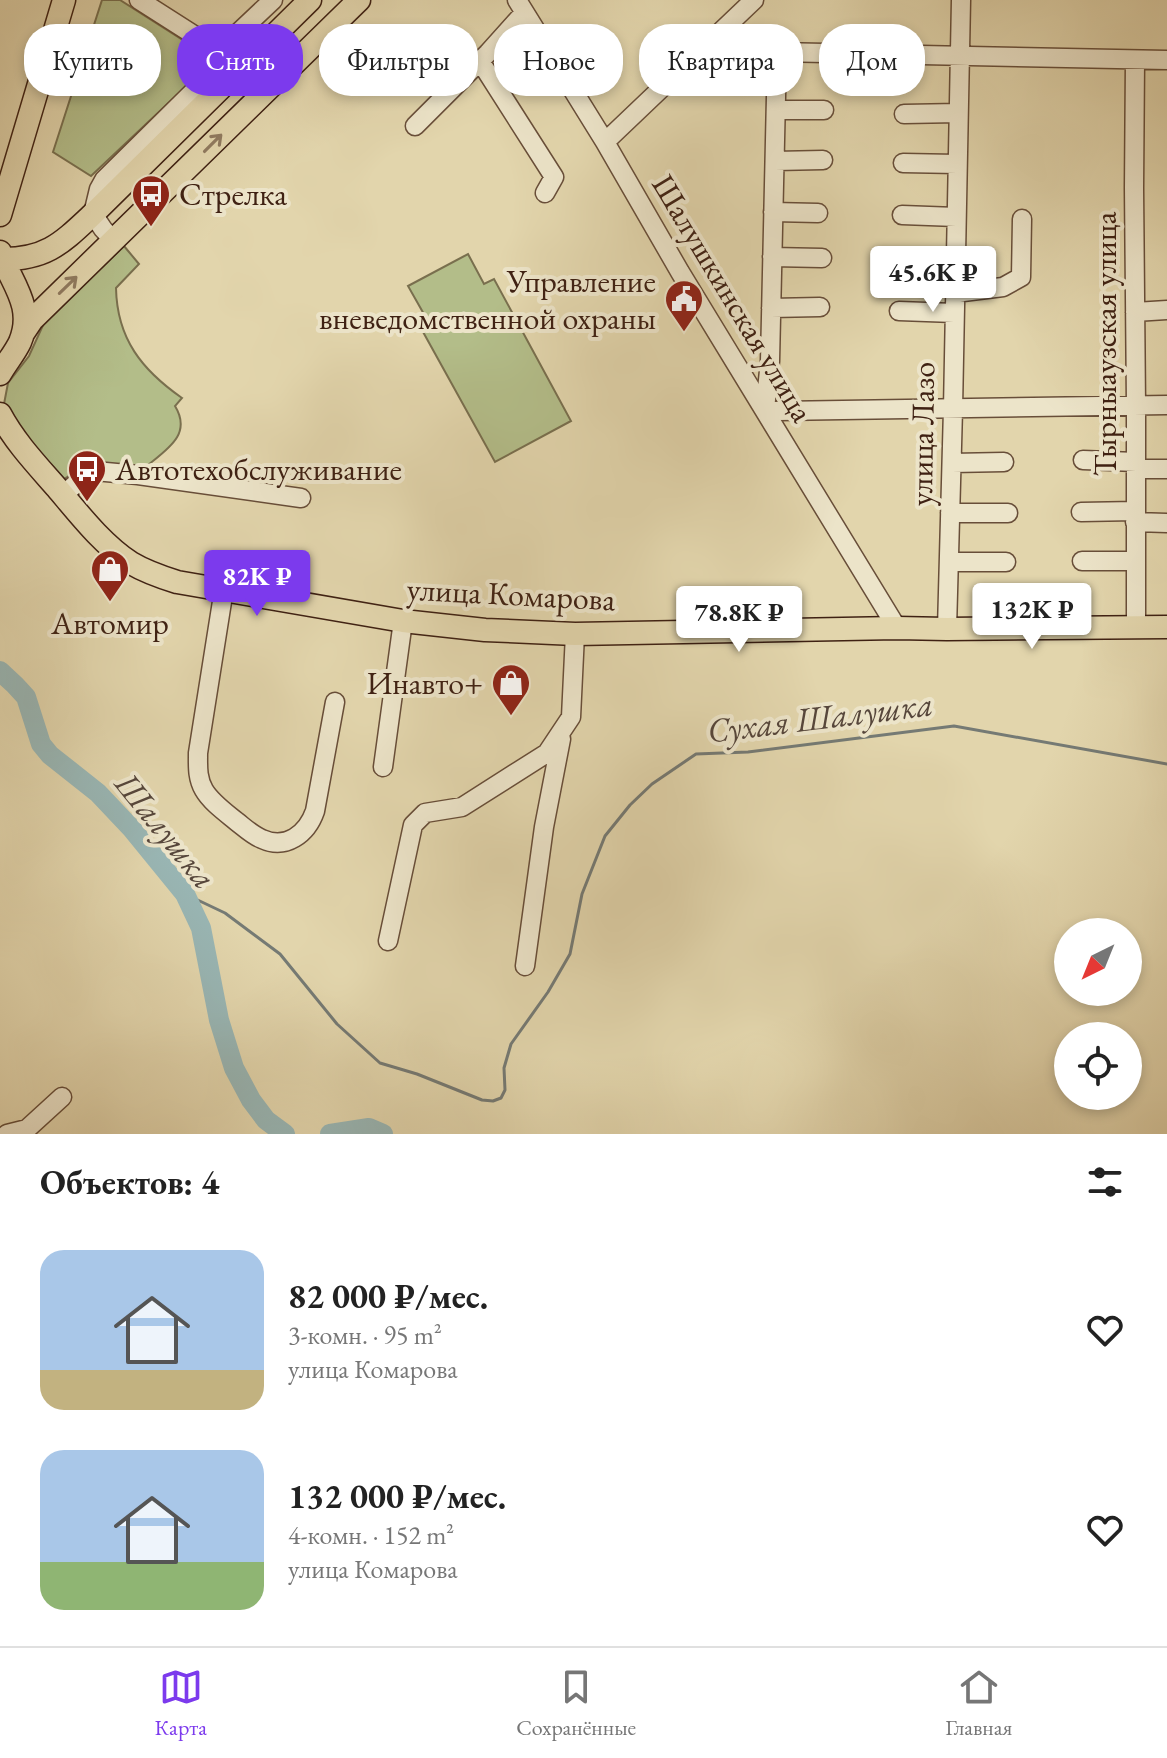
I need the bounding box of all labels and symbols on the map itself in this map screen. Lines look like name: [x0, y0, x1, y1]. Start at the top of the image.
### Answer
one-way arrow: [203, 134, 222, 153]
street label: Шалушкинская улица: [642, 166, 824, 430]
bus stop icon: Стрелка: [130, 173, 172, 228]
place label: Стрелка: [179, 173, 287, 215]
street label: Тырныаузская улица: [1084, 212, 1126, 476]
pin: 45.6K ₽: [859, 246, 1007, 314]
place label: Управление вневедомственной охраны: [319, 260, 656, 339]
one-way arrow: [58, 276, 78, 295]
public building icon: Управление вневедомственной охраны: [663, 278, 705, 333]
street label: улица Лазо: [900, 361, 944, 507]
bus stop icon: Автотехобслуживание: [66, 448, 108, 503]
place label: Автотехобслуживание: [114, 448, 402, 490]
shop icon: Автомир: [89, 548, 131, 603]
pin: 82K ₽: [201, 550, 313, 618]
street label: улица Комарова: [406, 568, 617, 620]
pin: 132K ₽: [967, 583, 1097, 651]
pin: 78.8K ₽: [665, 586, 813, 654]
place label: Автомир: [50, 602, 169, 644]
place label: Инавто+: [366, 662, 483, 704]
shop icon: Инавто+: [490, 662, 532, 717]
water label: Сухая Шалушка: [705, 681, 935, 753]
water label: Шалушка: [105, 762, 227, 897]
north arrow: [1054, 918, 1142, 1006]

